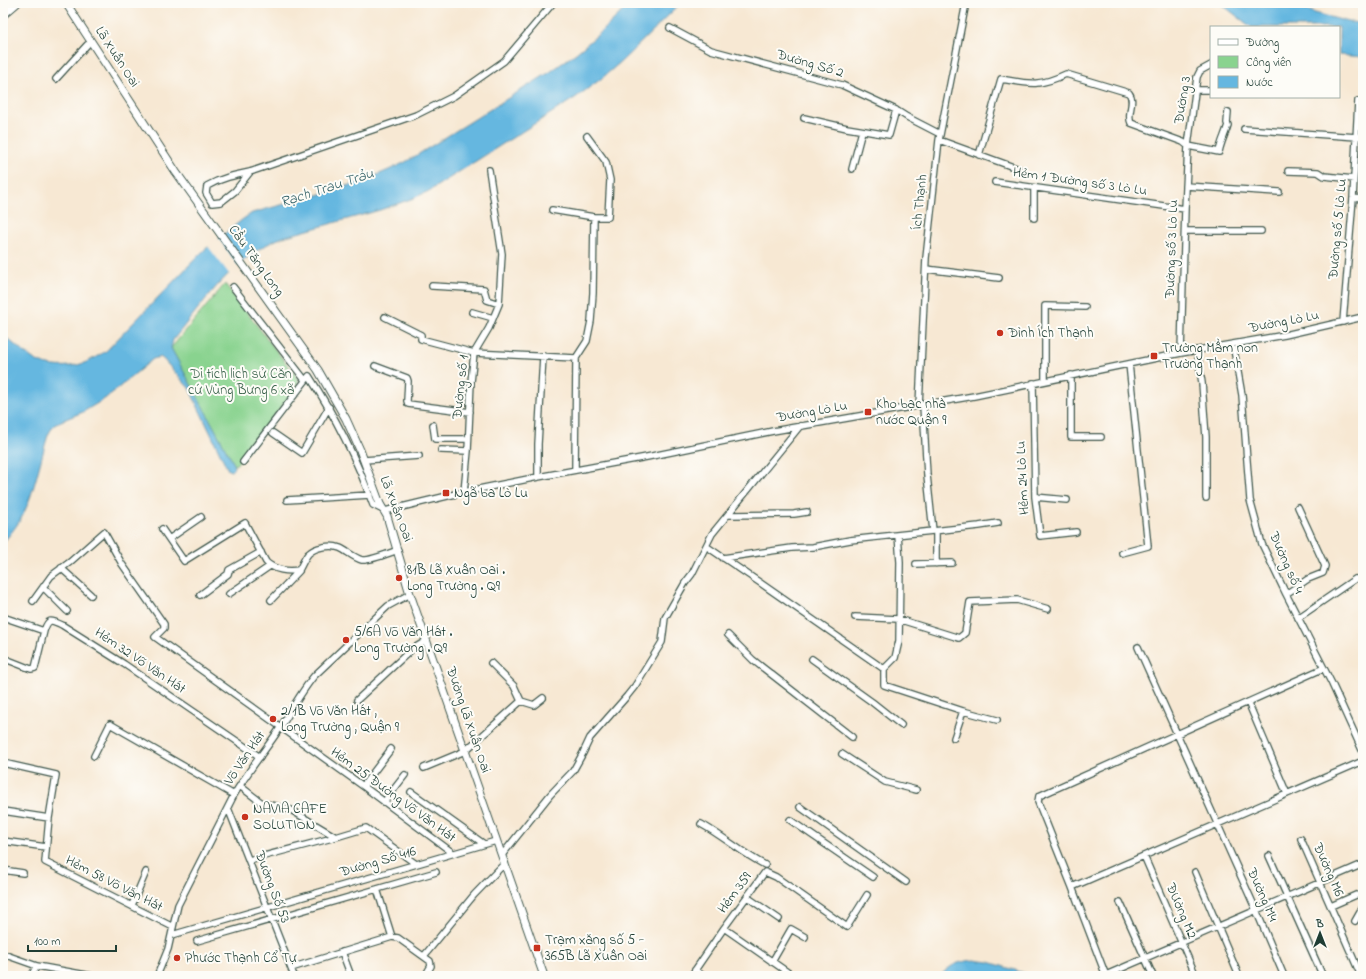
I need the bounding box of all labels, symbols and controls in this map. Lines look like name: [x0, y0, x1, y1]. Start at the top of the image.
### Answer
street label: Lã Xuân Oai: [89, 22, 145, 92]
legend: [1210, 26, 1340, 98]
text: Đường: [1245, 34, 1279, 53]
street label: Đường Số 2: [773, 44, 846, 85]
text: Công viên: [1246, 54, 1291, 73]
street label: Đường 3: [1169, 74, 1198, 126]
text: Nước: [1246, 74, 1273, 92]
water label: Rạch Trau Trảu: [278, 162, 377, 213]
street label: Hẻm 1 Đường số 3 Lò Lu: [1011, 162, 1148, 203]
street label: Ích Thạnh: [907, 173, 933, 232]
street label: Đường số 5 Lò Lu: [1323, 178, 1354, 281]
street label: Đường số 3 Lò Lu: [1160, 199, 1185, 300]
street label: Cầu Tăng Long: [222, 221, 289, 302]
street label: Đường Lò Lu: [1246, 305, 1321, 340]
place label: Đình Ích Thạnh: [1007, 323, 1093, 344]
marker: Đình Ích Thạnh: [995, 328, 1005, 338]
place label: Trường Mầm non Trường Thạnh: [1162, 338, 1258, 376]
marker: Trường Mầm non Trường Thạnh: [1149, 351, 1159, 361]
street label: Đường số 1: [447, 353, 476, 421]
park label: Di tích lịch sử Căn cứ Vùng Bưng 6 xã: [188, 364, 294, 402]
place label: Kho bạc nhà nước Quận 9: [876, 394, 947, 431]
street label: Đường Lò Lu: [774, 395, 849, 430]
marker: Kho bạc nhà nước Quận 9: [863, 407, 873, 417]
street label: Hẻm 24 Lò Lu: [1011, 440, 1035, 516]
street label: Lã Xuân Oai: [374, 473, 418, 545]
place label: Ngã ba Lò Lu: [454, 483, 528, 505]
marker: Ngã ba Lò Lu: [441, 488, 451, 498]
street label: Đường số 4: [1262, 528, 1309, 598]
place label: 81B Lã Xuân Oai . Long Trường . Q9: [407, 560, 505, 598]
marker: 81B Lã Xuân Oai . Long Trường . Q9: [394, 573, 404, 583]
place label: 5/6A Võ Văn Hát . Long Trường . Q9: [354, 622, 452, 660]
street label: Hẻm 32 Võ Văn Hát: [90, 623, 190, 700]
marker: 5/6A Võ Văn Hát . Long Trường . Q9: [341, 635, 351, 645]
street label: Đường Lã Xuân Oai: [439, 663, 496, 776]
place label: 2/1B Võ Văn Hát , Long Trường , Quận 9: [281, 701, 400, 739]
marker: 2/1B Võ Văn Hát , Long Trường , Quận 9: [268, 714, 278, 724]
street label: Võ Văn Hát: [219, 726, 271, 790]
street label: Hẻm 25 Đường Võ Văn Hát: [325, 742, 460, 849]
place label: NAVIA CAFE SOLUTION: [253, 799, 327, 836]
marker: NAVIA CAFE SOLUTION: [240, 812, 250, 822]
street label: Đường M6: [1306, 839, 1349, 901]
street label: Đường Số 416: [336, 841, 419, 884]
street label: Đường Số 53: [247, 847, 295, 927]
street label: Hẻm 58 Võ Văn Hát: [62, 850, 167, 918]
street label: Đường M4: [1240, 864, 1283, 926]
street label: Hẻm 359: [713, 867, 758, 918]
street label: ĐƯờng M2: [1159, 879, 1202, 942]
north arrow: [1300, 913, 1340, 953]
text: B: [1315, 916, 1324, 932]
scale bar: [28, 927, 116, 953]
place label: Trạm xăng số 5 - 365B Lã Xuân Oai: [545, 930, 647, 967]
text: 100 m: [34, 933, 61, 951]
marker: Trạm xăng số 5 - 365B Lã Xuân Oai: [532, 943, 542, 953]
place label: Phước Thạnh Cổ Tự: [185, 948, 297, 969]
marker: Phước Thạnh Cổ Tự: [172, 953, 182, 963]

